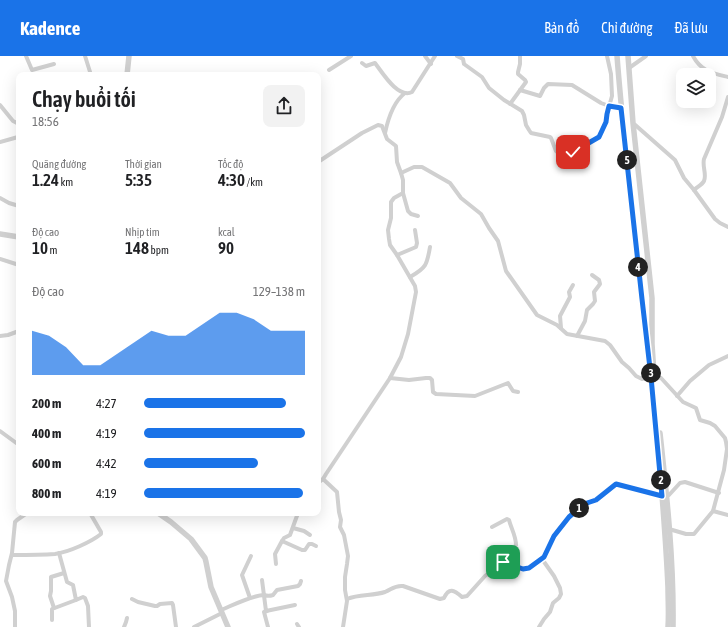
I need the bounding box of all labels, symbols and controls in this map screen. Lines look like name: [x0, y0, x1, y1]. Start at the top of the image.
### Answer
text: Kadence: [20, 17, 80, 39]
text: Bản đồ: [544, 20, 579, 36]
text: Chỉ đường: [601, 20, 652, 36]
text: Đã lưu: [674, 20, 708, 36]
map controls: [676, 68, 716, 108]
button: layers: [676, 68, 716, 108]
button: share: [263, 85, 305, 127]
text: Chạy buổi tối: [32, 86, 136, 112]
text: 18:56: [32, 114, 59, 129]
pin: [556, 135, 590, 169]
icon: check: [562, 141, 584, 163]
pin: 5: [617, 150, 637, 170]
text: 5: [624, 154, 630, 166]
text: Quãng đường: [32, 158, 86, 170]
text: Thời gian: [125, 158, 162, 170]
text: Tốc độ: [218, 158, 243, 170]
text: 1.24: [32, 170, 59, 190]
text: 5:35: [125, 170, 152, 190]
text: 4:30: [218, 170, 245, 190]
text: km: [59, 176, 73, 188]
text: /km: [245, 176, 263, 188]
text: Độ cao: [32, 226, 59, 238]
text: Nhịp tim: [125, 226, 160, 238]
text: kcal: [218, 226, 235, 238]
text: 10: [32, 238, 48, 258]
text: 148: [125, 238, 149, 258]
text: 90: [218, 238, 234, 258]
text: m: [48, 244, 57, 256]
text: bpm: [149, 244, 169, 256]
pin: 4: [628, 257, 648, 277]
text: 4: [635, 261, 641, 273]
text: Độ cao: [32, 284, 64, 299]
text: 129–138 m: [253, 284, 305, 299]
pin: 3: [641, 363, 661, 383]
text: 3: [648, 367, 654, 379]
text: 200 m: [32, 396, 61, 411]
text: 4:27: [96, 396, 117, 411]
text: 400 m: [32, 426, 61, 441]
text: 4:19: [96, 426, 117, 441]
text: 600 m: [32, 456, 61, 471]
text: 4:42: [96, 456, 117, 471]
pin: 2: [651, 470, 671, 490]
text: 2: [658, 474, 664, 486]
text: 800 m: [32, 486, 61, 501]
text: 4:19: [96, 486, 117, 501]
pin: 1: [569, 498, 589, 518]
text: 1: [576, 502, 582, 514]
pin: [486, 545, 520, 579]
icon: arrive: [492, 551, 514, 573]

